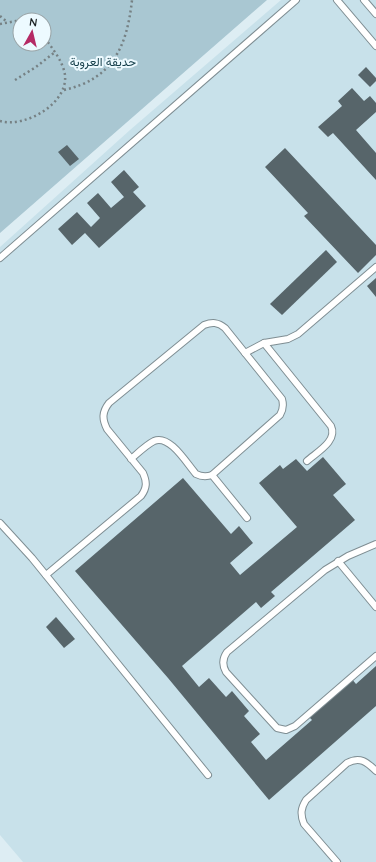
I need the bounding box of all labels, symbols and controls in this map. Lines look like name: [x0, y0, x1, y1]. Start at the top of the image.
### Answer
north arrow: [12, 12, 52, 52]
text: N: [28, 15, 38, 30]
park label: حديقة العروبة: [70, 54, 136, 70]

